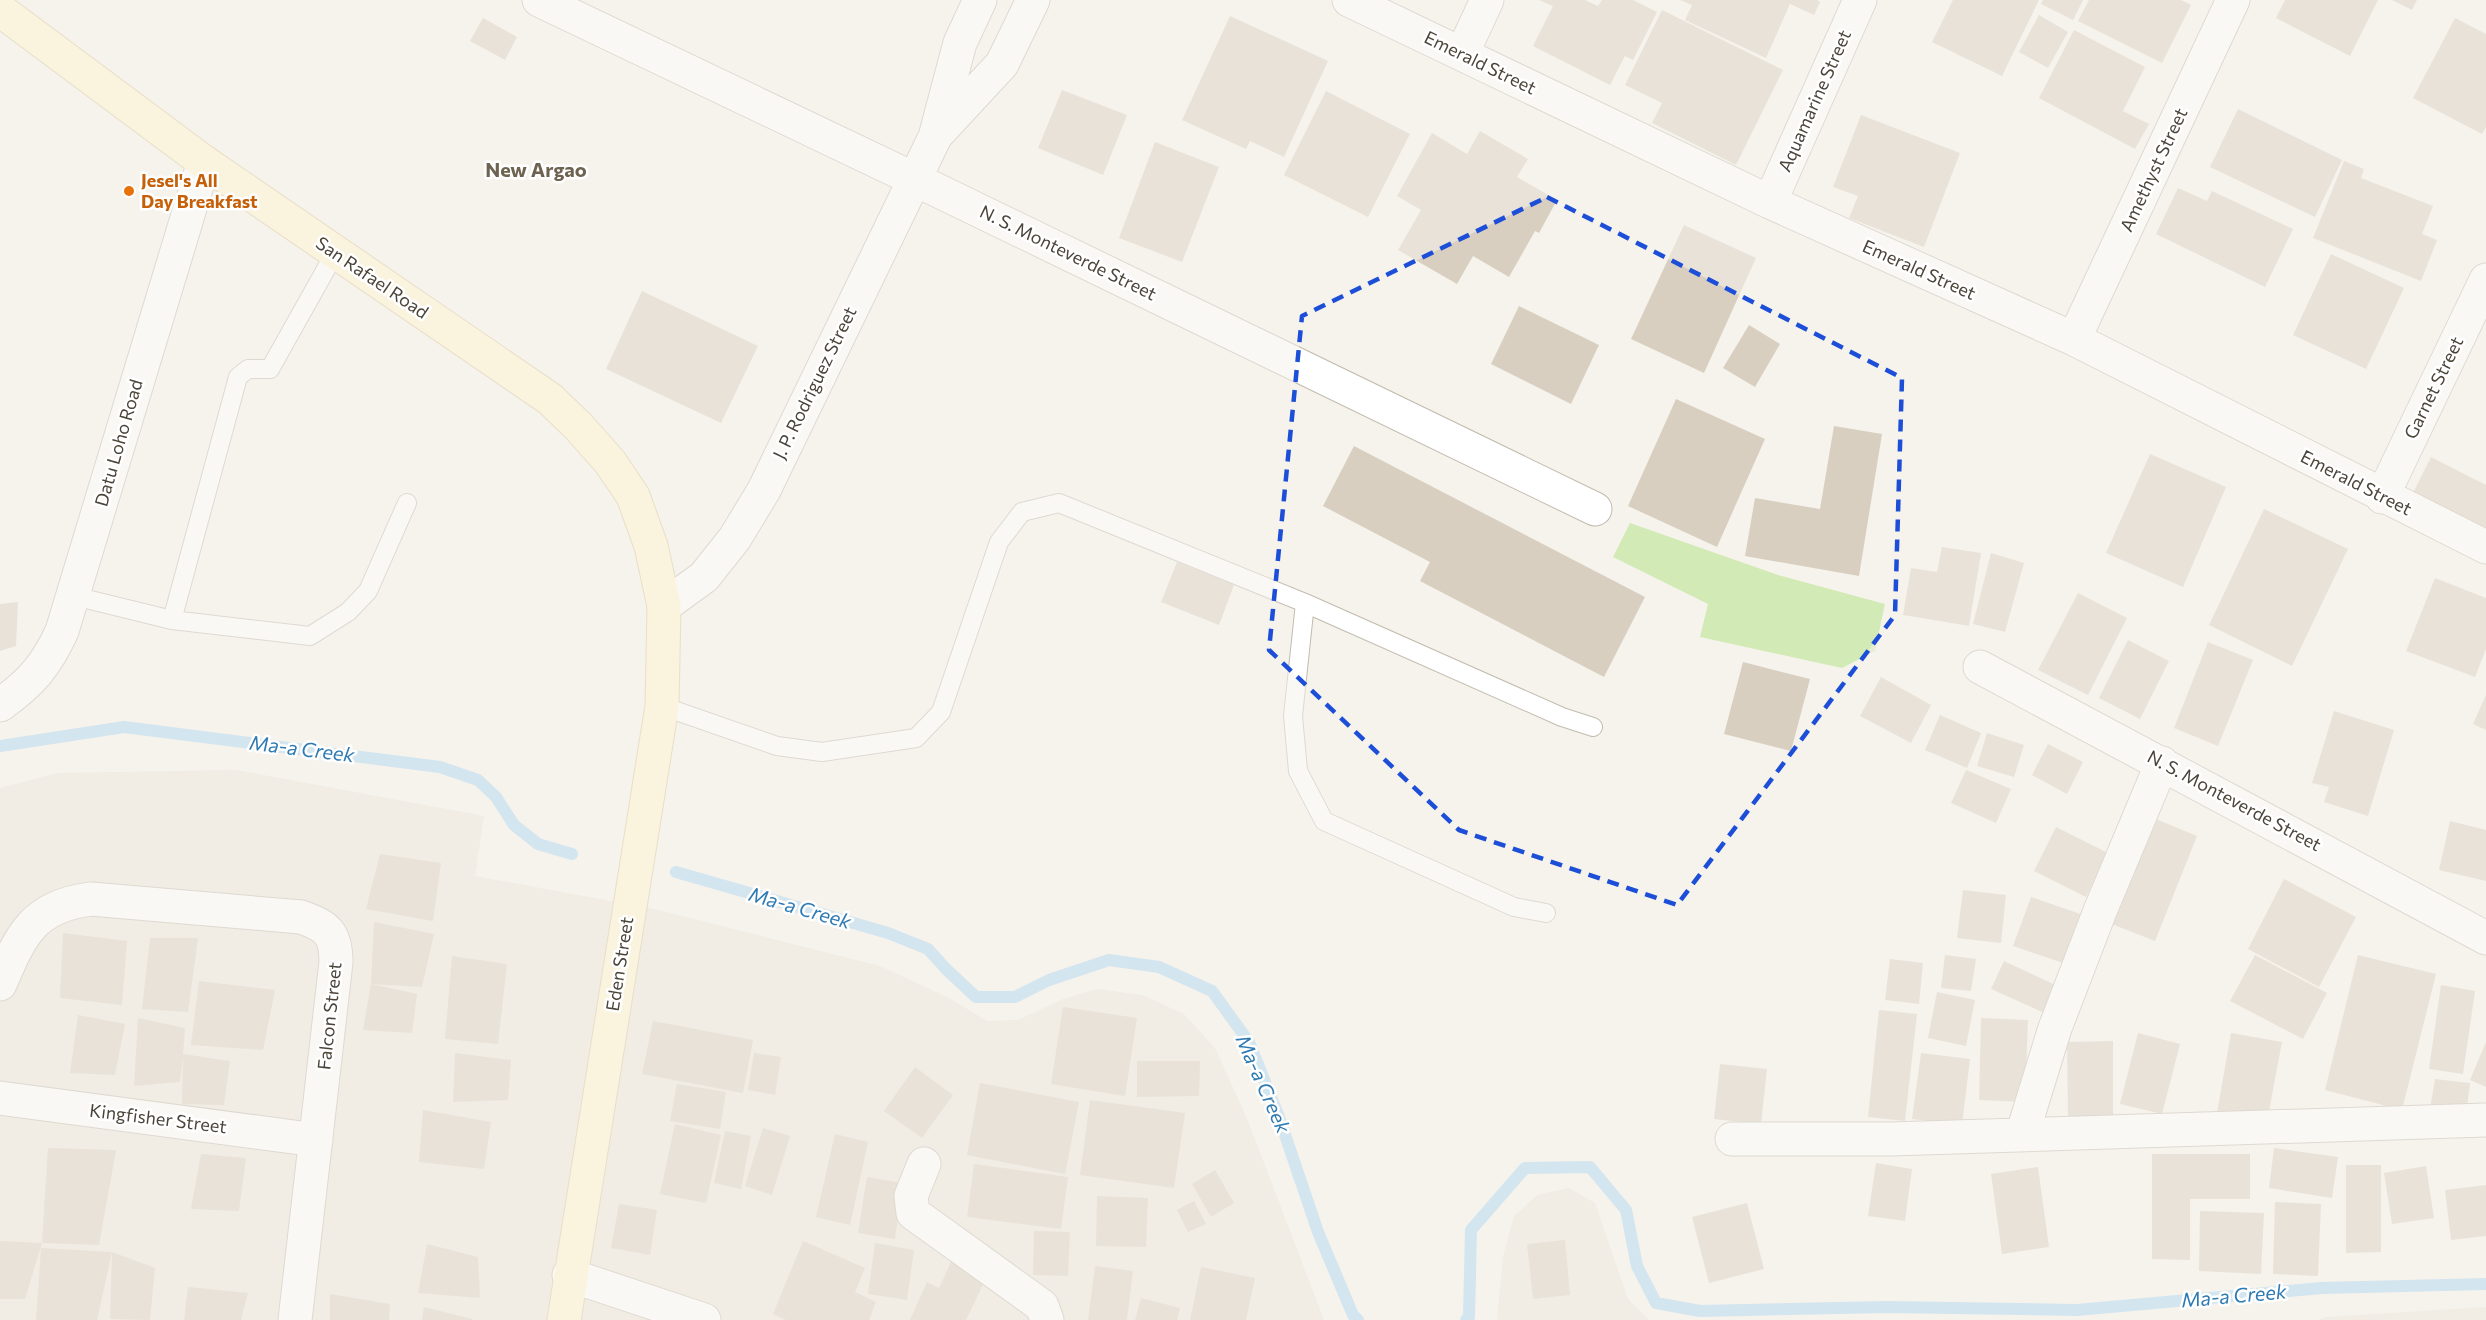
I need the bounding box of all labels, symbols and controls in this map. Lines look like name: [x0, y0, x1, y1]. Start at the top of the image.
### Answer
street label: Emerald Street: [1421, 26, 1540, 99]
street label: Aquamarine Street: [1773, 26, 1855, 175]
street label: Amethyst Street: [2115, 104, 2191, 235]
district label: New Argao: [485, 157, 587, 181]
place label: Jesel's All Day Breakfast: [141, 169, 258, 212]
marker: Jesel's All Day Breakfast: [122, 184, 136, 198]
street label: N. S. Monteverde Street: [977, 200, 1160, 304]
street label: San Rafael Road: [312, 231, 433, 323]
street label: Emerald Street: [1859, 234, 1979, 304]
street label: J. P. Rodriguez Street: [768, 303, 861, 462]
street label: Garnet Street: [2399, 333, 2467, 442]
street label: Datu Loho Road: [89, 377, 147, 509]
street label: Emerald Street: [2297, 445, 2416, 520]
water label: Ma-a Creek: [248, 730, 357, 766]
street label: N. S. Monteverde Street: [2144, 745, 2325, 855]
water label: Ma-a Creek: [746, 881, 855, 933]
street label: Eden Street: [601, 915, 637, 1013]
street label: Falcon Street: [312, 961, 346, 1071]
water label: Ma-a Creek: [1232, 1031, 1297, 1138]
street label: Kingfisher Street: [88, 1099, 228, 1137]
water label: Ma-a Creek: [2180, 1278, 2289, 1312]

